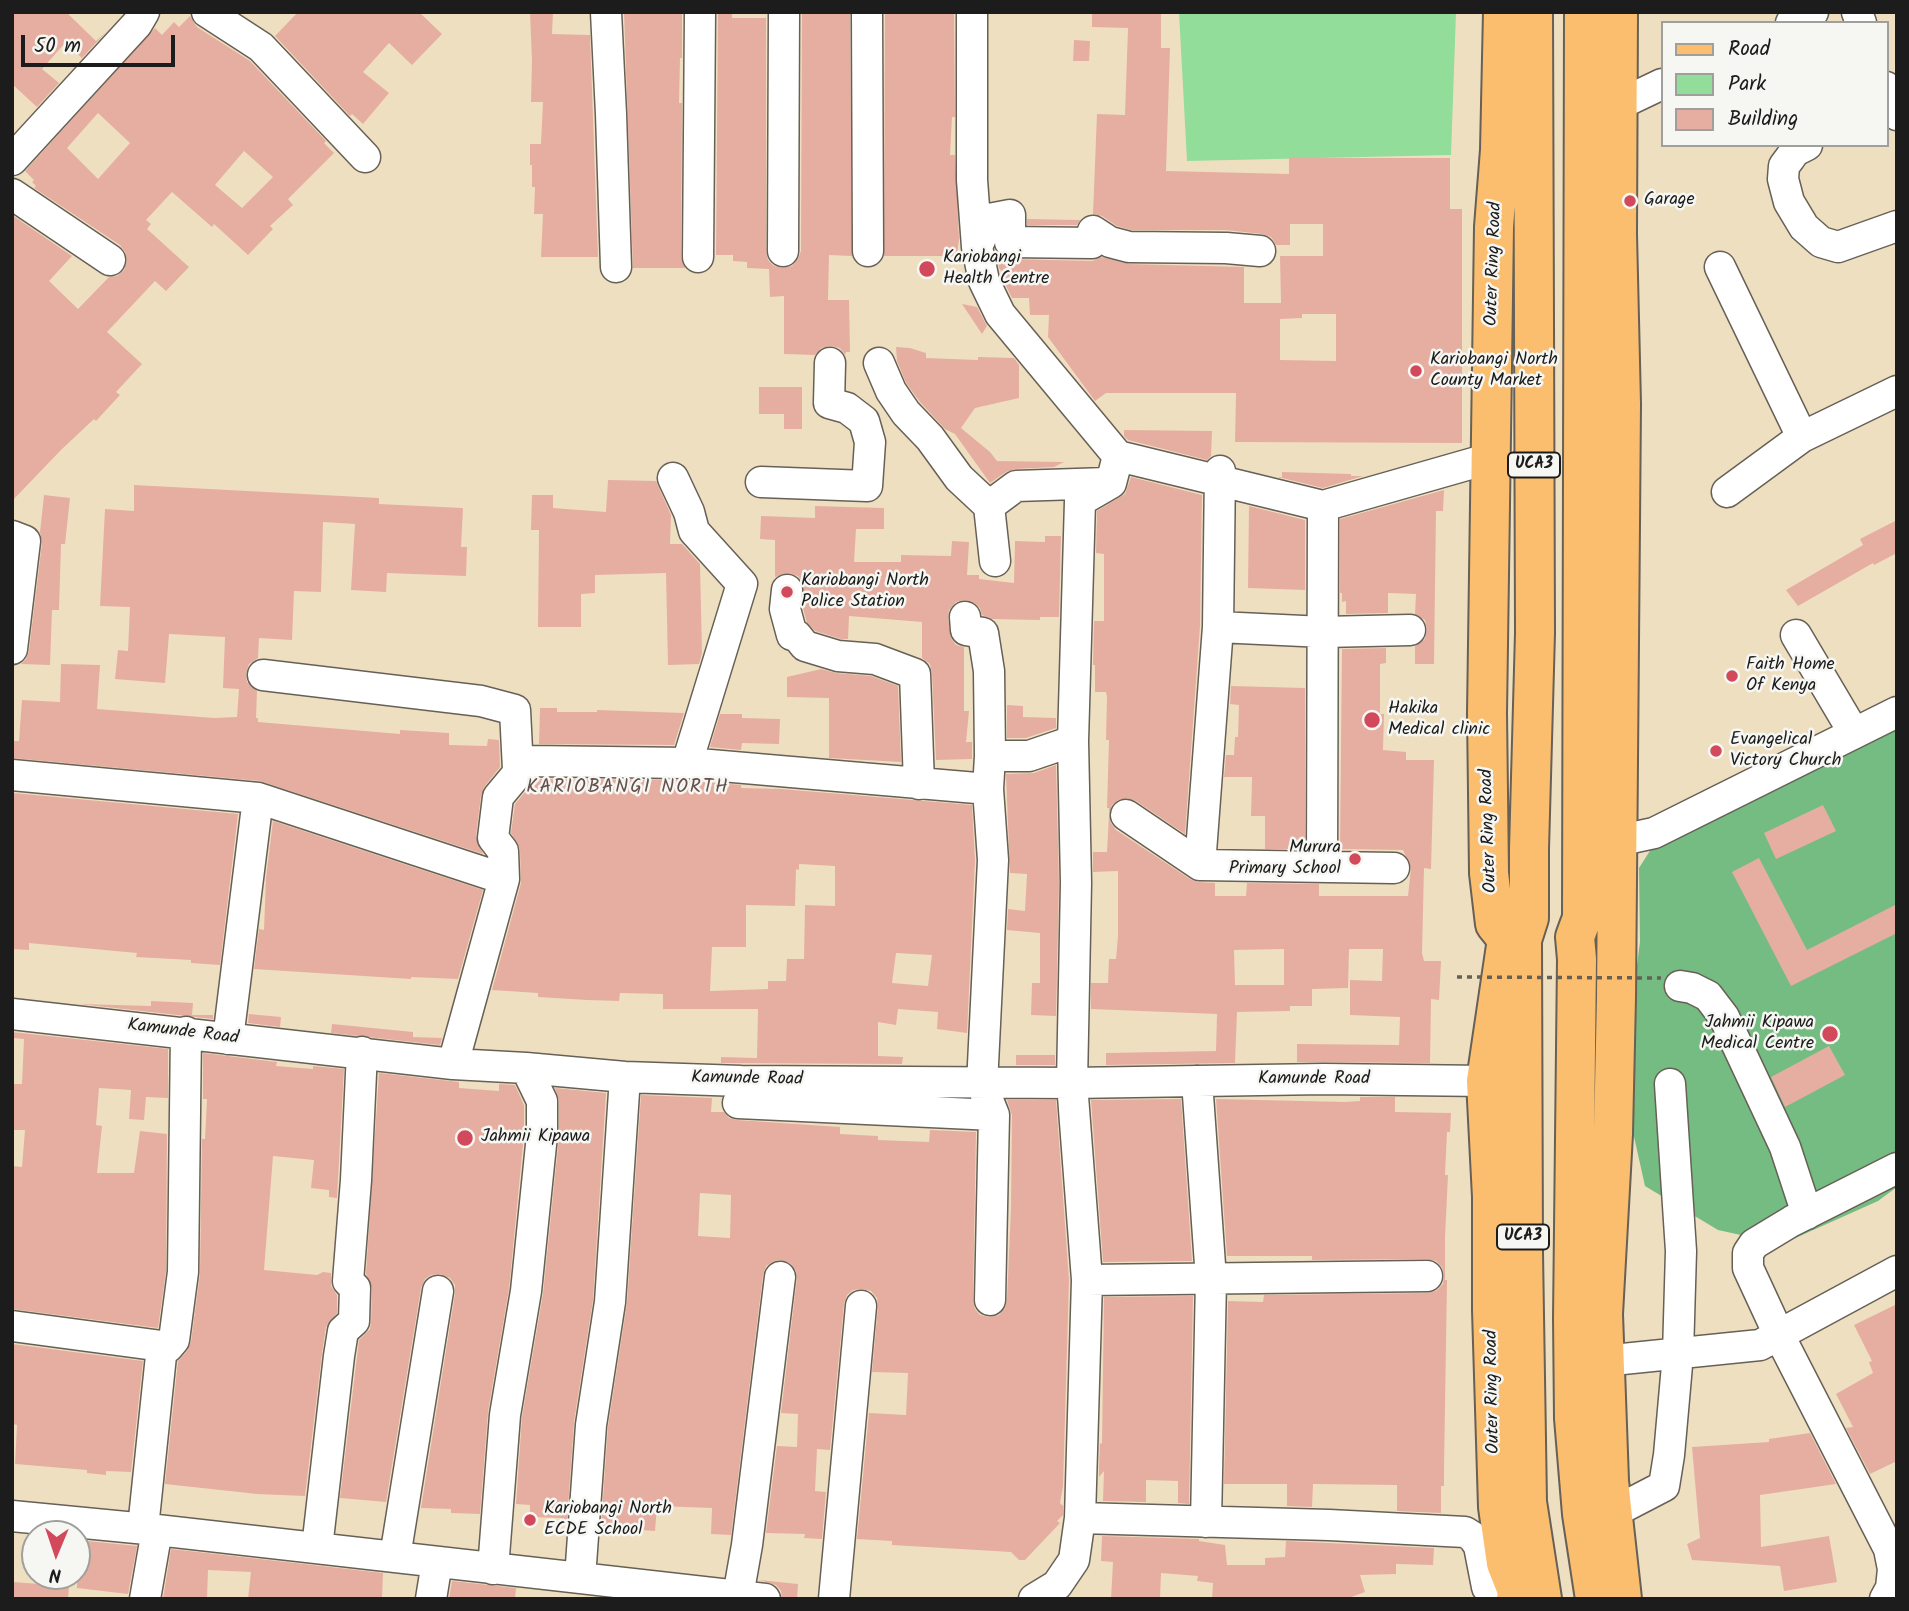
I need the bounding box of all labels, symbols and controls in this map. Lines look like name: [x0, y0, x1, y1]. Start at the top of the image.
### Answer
scale bar: [24, 21, 178, 65]
legend: [1660, 21, 1888, 147]
text: 50 m: [34, 30, 81, 63]
text: Road: [1728, 33, 1770, 66]
text: Park: [1728, 68, 1766, 101]
text: Building: [1728, 103, 1798, 136]
place label: Garage: [1644, 190, 1694, 212]
marker: Garage: [1622, 193, 1638, 209]
street label: Outer Ring Road: [1482, 202, 1508, 326]
place label: Kariobangi Health Centre: [943, 248, 1049, 290]
marker: Kariobangi Health Centre: [917, 259, 937, 279]
place label: Kariobangi North County Market: [1430, 350, 1558, 392]
marker: Kariobangi North County Market: [1408, 363, 1424, 379]
road number: UCA3: [1508, 452, 1560, 478]
place label: Kariobangi North Police Station: [801, 571, 929, 614]
marker: Kariobangi North Police Station: [779, 584, 795, 600]
place label: Faith Home Of Kenya: [1746, 655, 1835, 698]
marker: Faith Home Of Kenya: [1724, 668, 1740, 684]
place label: Hakika Medical clinic: [1388, 699, 1490, 742]
marker: Hakika Medical clinic: [1362, 710, 1382, 730]
place label: Evangelical Victory Church: [1730, 730, 1841, 772]
marker: Evangelical Victory Church: [1708, 743, 1724, 759]
street label: Outer Ring Road: [1477, 769, 1503, 893]
district label: KARIOBANGI NORTH: [528, 778, 728, 800]
place label: Murura Primary School: [1229, 838, 1341, 880]
marker: Murura Primary School: [1347, 851, 1363, 867]
place label: Jahmii Kipawa Medical Centre: [1701, 1013, 1814, 1056]
street label: Kamunde Road: [126, 1015, 240, 1051]
marker: Jahmii Kipawa Medical Centre: [1820, 1024, 1840, 1044]
street label: Kamunde Road: [691, 1068, 803, 1092]
street label: Kamunde Road: [1258, 1069, 1370, 1091]
place label: Jahmii Kipawa: [481, 1127, 590, 1149]
marker: Jahmii Kipawa: [455, 1128, 475, 1148]
road number: UCA3: [1497, 1224, 1549, 1250]
street label: Outer Ring Road: [1482, 1330, 1506, 1454]
place label: Kariobangi North ECDE School: [544, 1499, 672, 1542]
marker: Kariobangi North ECDE School: [522, 1512, 538, 1528]
north arrow: [21, 1520, 91, 1590]
text: N: [49, 1559, 62, 1589]

